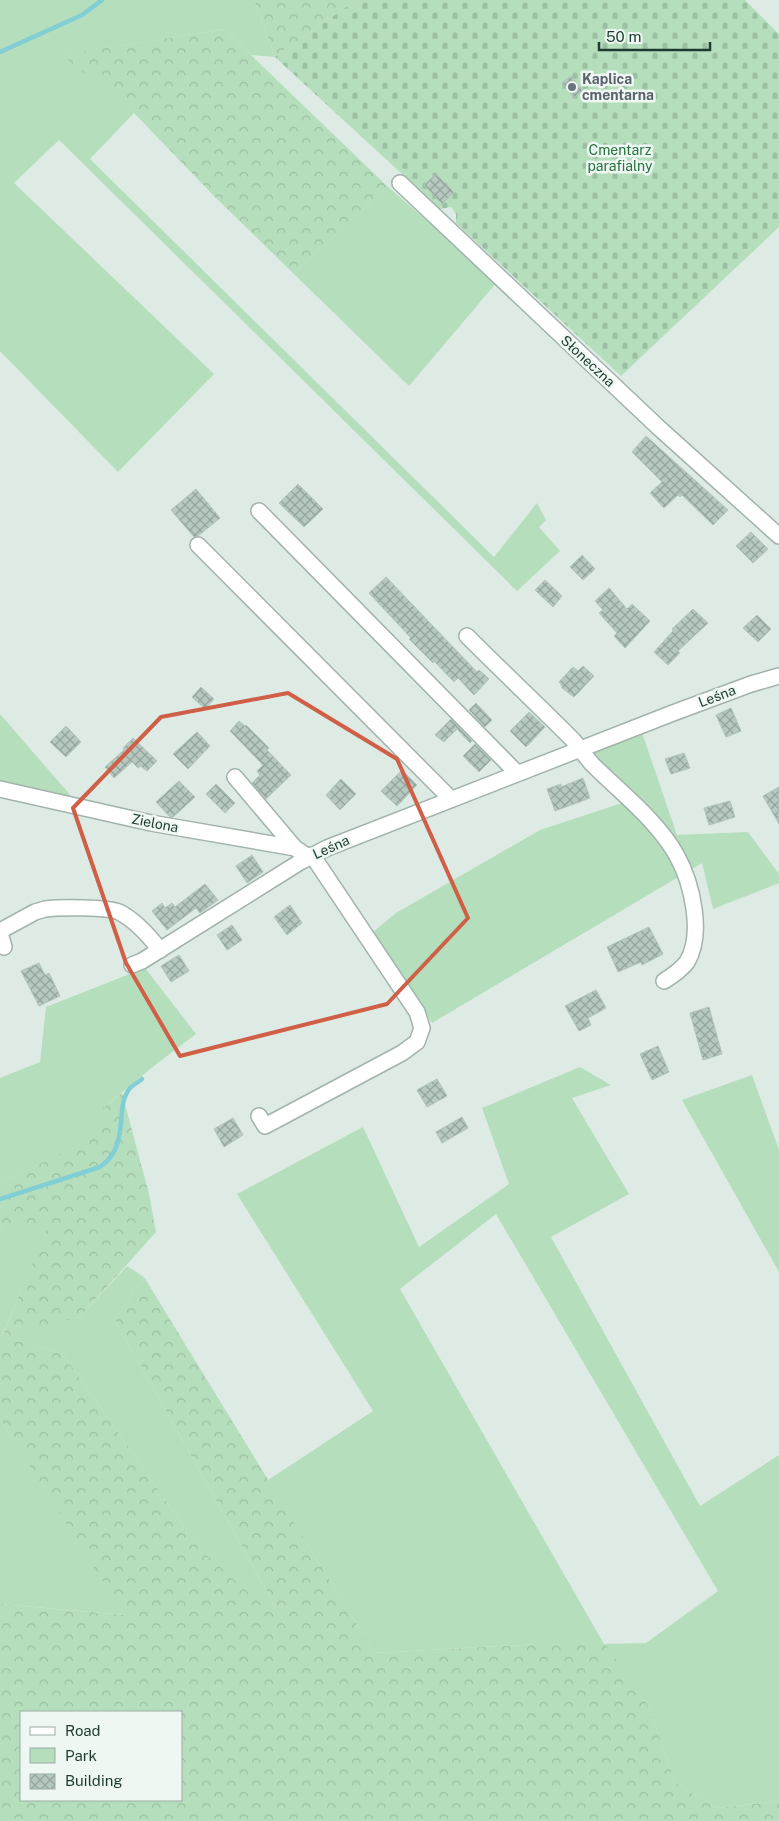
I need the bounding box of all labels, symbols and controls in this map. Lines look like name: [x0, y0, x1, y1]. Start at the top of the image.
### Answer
scale bar: [599, 20, 710, 52]
text: 50 m: [606, 28, 641, 45]
place label: Kaplica cmentarna: [582, 71, 654, 103]
marker: Kaplica cmentarna: [566, 81, 578, 93]
park label: Cmentarz parafialny: [588, 142, 653, 174]
street label: Słoneczna: [558, 332, 618, 390]
street label: Leśna: [696, 682, 738, 710]
street label: Zielona: [130, 811, 180, 835]
street label: Leśna: [310, 832, 352, 862]
legend: [20, 1711, 182, 1801]
text: Road: [65, 1722, 101, 1739]
text: Park: [65, 1747, 97, 1764]
text: Building: [65, 1772, 123, 1789]

